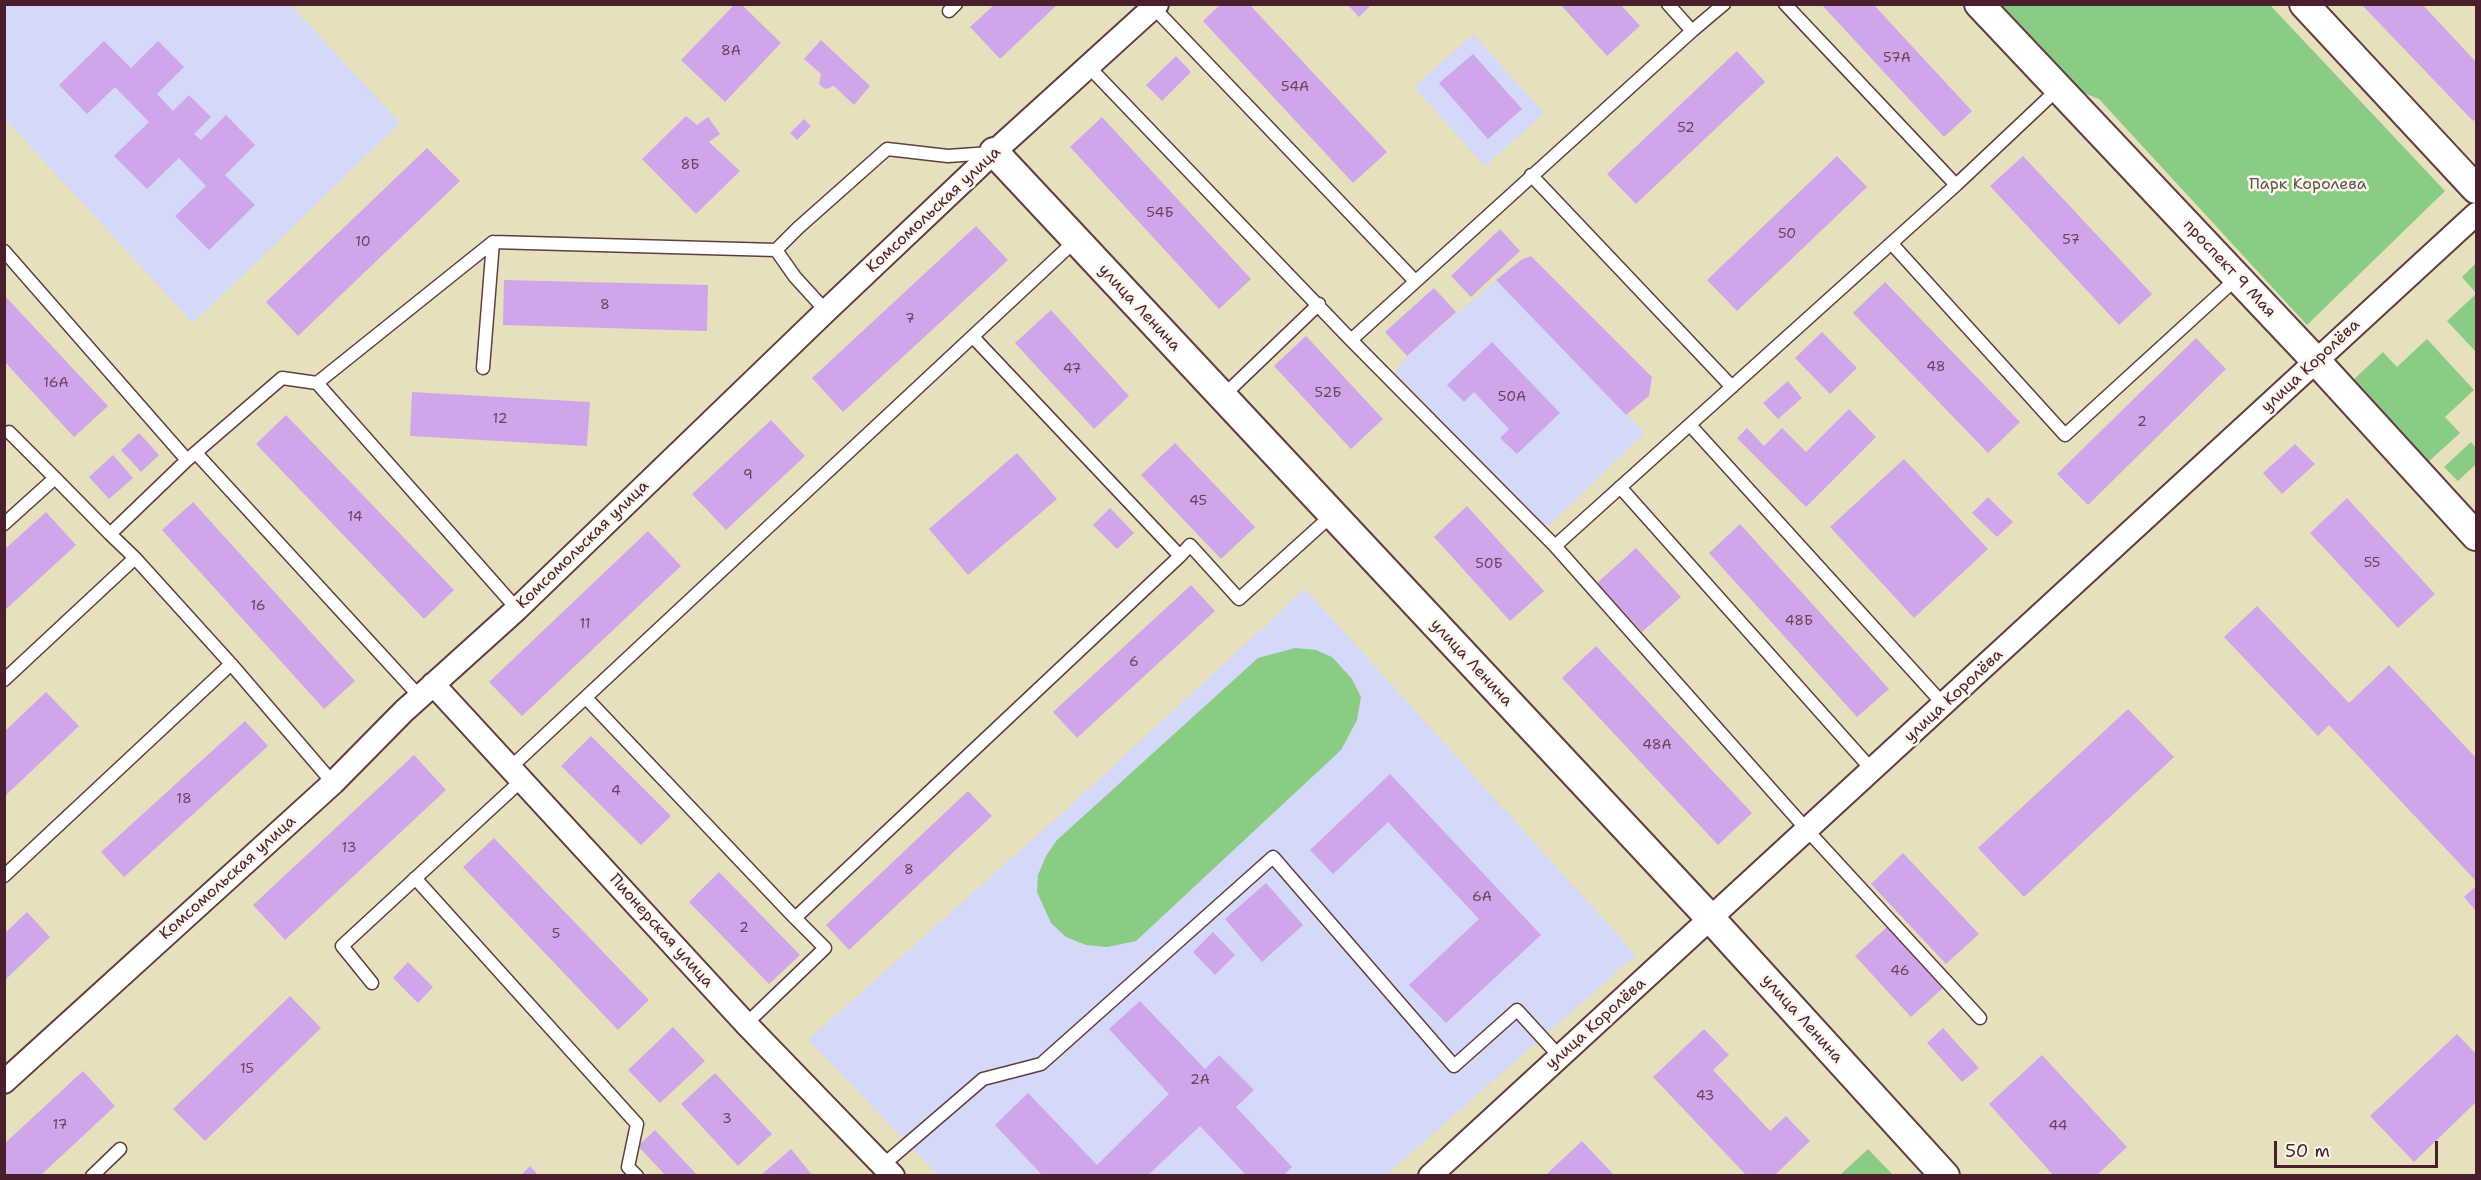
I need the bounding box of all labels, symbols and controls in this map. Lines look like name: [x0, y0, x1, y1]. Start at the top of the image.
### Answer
house number: 8А: [721, 43, 741, 59]
house number: 57А: [1883, 50, 1911, 66]
house number: 54А: [1281, 79, 1309, 95]
house number: 52: [1677, 120, 1695, 136]
street label: Комсомольская улица: [863, 143, 1005, 277]
house number: 8Б: [680, 157, 700, 173]
park label: Парк Королева: [2249, 175, 2367, 195]
house number: 54Б: [1146, 205, 1174, 221]
street label: проспект 9 Мая: [2179, 216, 2279, 322]
house number: 50: [1778, 226, 1796, 242]
house number: 57: [2062, 232, 2080, 248]
house number: 10: [355, 234, 371, 250]
street label: улица Ленина: [1094, 260, 1184, 356]
house number: 8: [600, 297, 610, 313]
house number: 7: [905, 311, 915, 327]
street label: улица Королёва: [2258, 315, 2364, 417]
house number: 48: [1926, 359, 1946, 375]
house number: 47: [1063, 361, 1081, 377]
house number: 16А: [43, 375, 69, 391]
house number: 52Б: [1315, 385, 1341, 401]
house number: 50А: [1498, 389, 1526, 405]
house number: 12: [493, 411, 507, 427]
house number: 2: [2137, 414, 2147, 430]
house number: 9: [743, 467, 753, 483]
street label: Комсомольская улица: [513, 477, 653, 613]
house number: 45: [1189, 493, 1207, 509]
house number: 14: [347, 509, 363, 525]
house number: 55: [2364, 555, 2380, 571]
house number: 50Б: [1475, 556, 1503, 572]
house number: 16: [250, 598, 266, 614]
house number: 48Б: [1785, 613, 1813, 629]
street label: улица Ленина: [1426, 615, 1516, 711]
house number: 11: [579, 616, 591, 632]
street label: улица Королёва: [1901, 645, 2007, 747]
house number: 6: [1129, 654, 1139, 670]
house number: 48А: [1642, 737, 1672, 753]
house number: 4: [611, 783, 621, 799]
house number: 18: [176, 791, 192, 807]
street label: Комсомольская улица: [156, 812, 300, 944]
house number: 13: [342, 840, 356, 856]
house number: 8: [904, 862, 914, 878]
street label: Пионерская улица: [605, 870, 717, 992]
house number: 6А: [1472, 889, 1492, 905]
house number: 2: [739, 920, 749, 936]
house number: 5: [552, 926, 560, 942]
house number: 46: [1890, 963, 1910, 979]
street label: улица Ленина: [1757, 971, 1847, 1067]
street label: улица Королёва: [1542, 974, 1650, 1074]
house number: 15: [240, 1061, 254, 1077]
house number: 2А: [1190, 1072, 1210, 1088]
house number: 43: [1696, 1088, 1714, 1104]
house number: 3: [722, 1111, 732, 1127]
house number: 17: [53, 1117, 67, 1133]
house number: 44: [2048, 1118, 2068, 1134]
scale bar: [2277, 1129, 2440, 1167]
text: 50 m: [2285, 1139, 2330, 1163]

